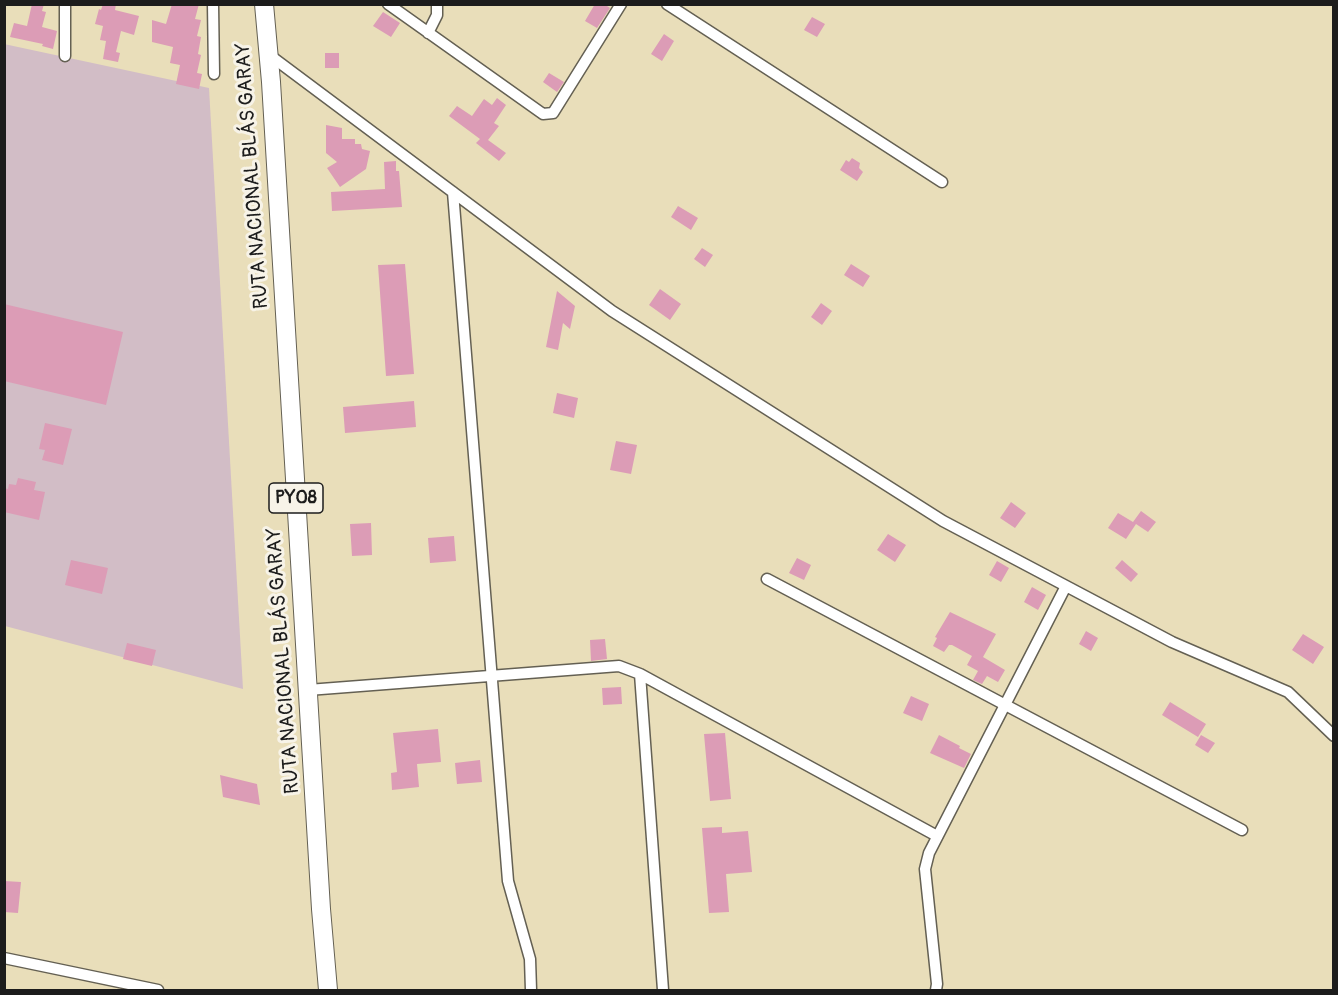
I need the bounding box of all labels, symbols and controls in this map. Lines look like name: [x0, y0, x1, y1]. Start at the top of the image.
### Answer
street label: RUTA NACIONAL BLÁS GARAY: [232, 42, 274, 310]
road number: PY08: [269, 483, 323, 513]
street label: RUTA NACIONAL BLÁS GARAY: [263, 527, 305, 795]

